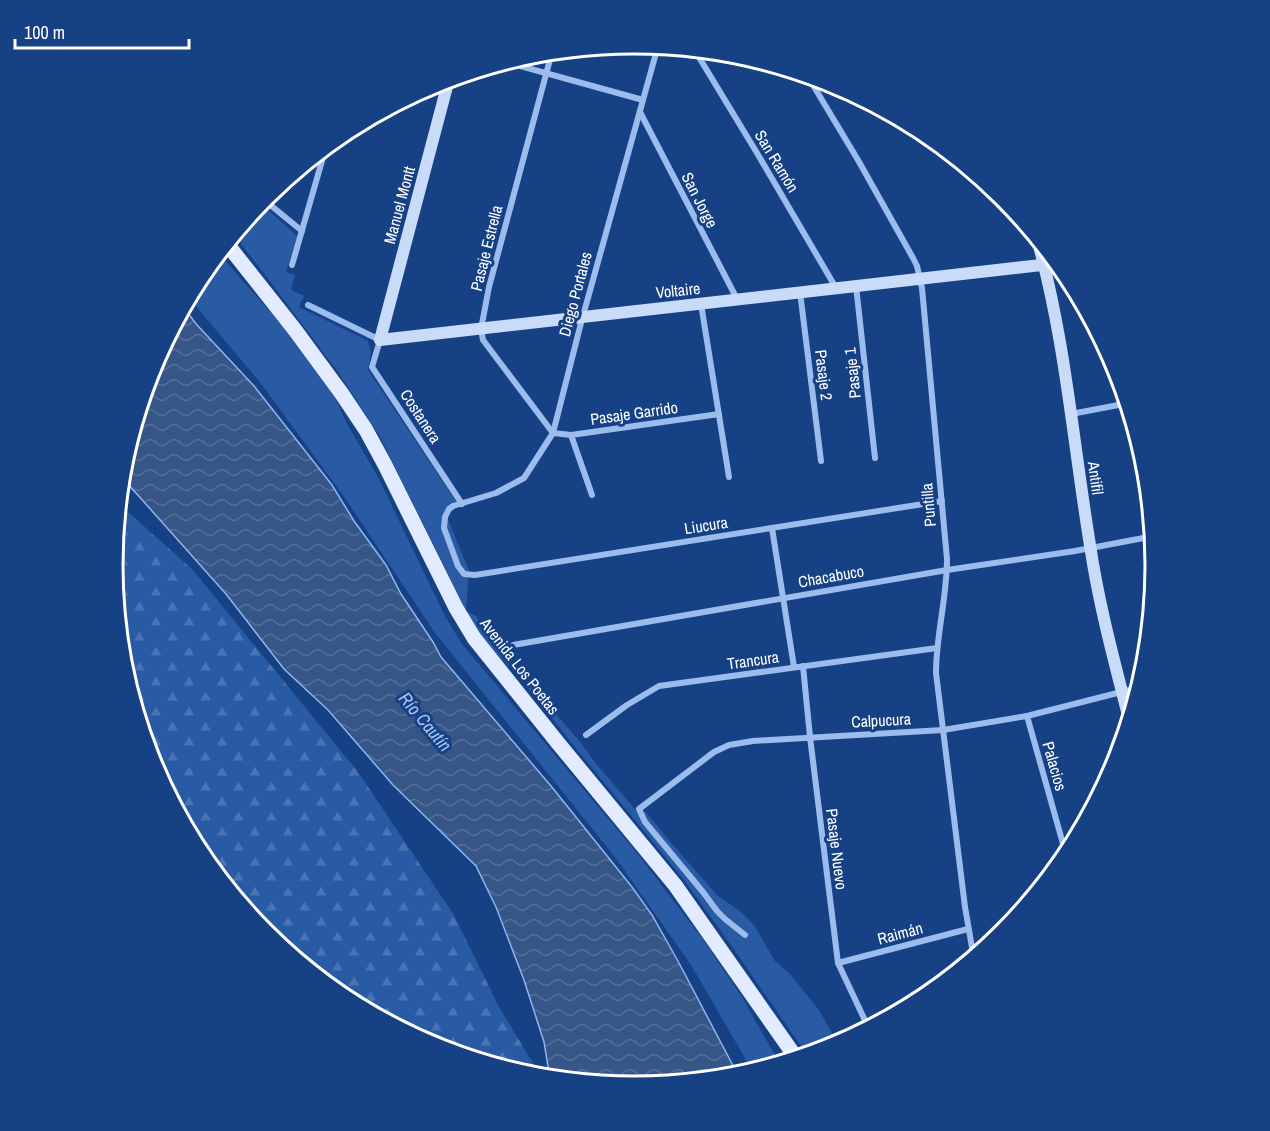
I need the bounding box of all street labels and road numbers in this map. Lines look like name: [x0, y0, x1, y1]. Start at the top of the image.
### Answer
street label: San Ramón: [750, 126, 804, 196]
street label: Manuel Montt: [378, 163, 420, 246]
street label: San Jorge: [677, 168, 723, 232]
street label: Pasaje Estrella: [465, 202, 507, 293]
street label: Diego Portales: [553, 249, 597, 339]
street label: Voltaire: [655, 277, 701, 303]
street label: Pasaje 1: [838, 346, 866, 400]
street label: Pasaje 2: [810, 348, 838, 402]
street label: Costanera: [395, 385, 447, 448]
street label: Pasaje Garrido: [589, 396, 679, 430]
street label: Antifil: [1083, 459, 1109, 496]
street label: Puntilla: [915, 482, 941, 528]
street label: Liucura: [683, 511, 730, 539]
street label: Chacabuco: [796, 559, 866, 593]
street label: Avenida Los Poetas: [475, 612, 565, 719]
street label: Trancura: [726, 645, 781, 675]
street label: Calpucura: [851, 707, 912, 733]
street label: Palacios: [1037, 739, 1073, 793]
street label: Pasaje Nuevo: [821, 807, 853, 891]
street label: Raimán: [875, 916, 925, 950]

